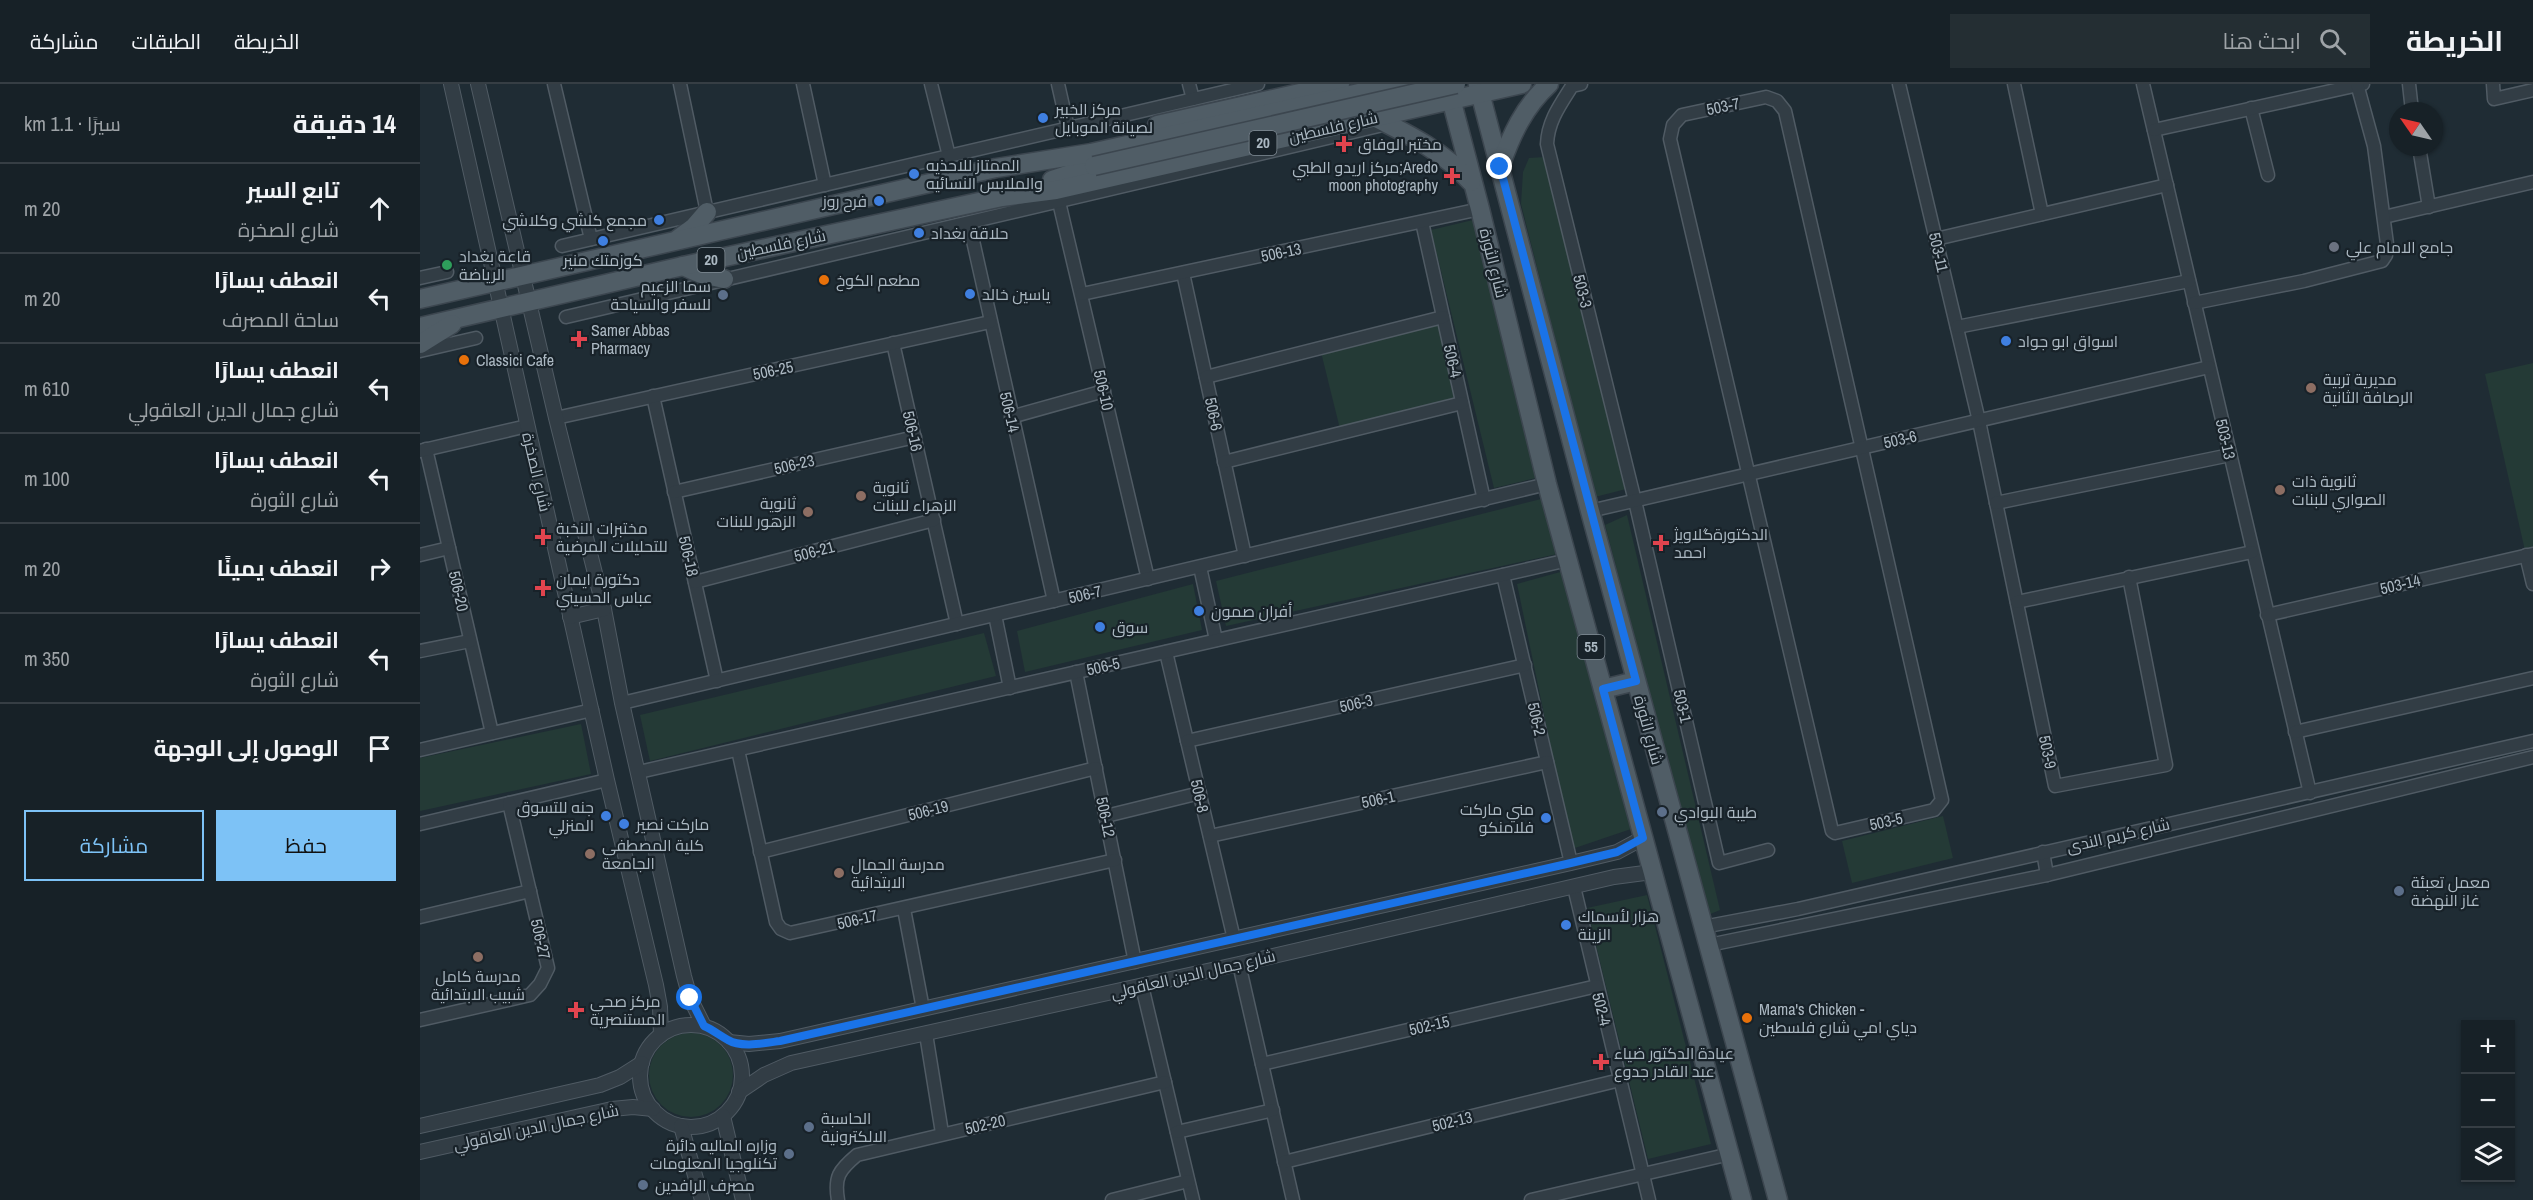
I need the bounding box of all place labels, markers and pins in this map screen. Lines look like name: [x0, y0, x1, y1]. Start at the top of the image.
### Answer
place label: مركز الخبير لصيانة الموبايل: [1054, 98, 1153, 138]
marker: مركز الخبير لصيانة الموبايل: [1036, 111, 1050, 125]
place label: مختبر الوفاق: [1358, 133, 1442, 155]
marker: مختبر الوفاق: [1335, 135, 1353, 153]
place label: الممتاز للاحذيه والملابس النسائيه: [926, 154, 1043, 194]
place label: مركز اريدو الطبي;Aredo moon photography: [1292, 156, 1438, 196]
marker: الممتاز للاحذيه والملابس النسائيه: [907, 167, 921, 181]
marker: مركز اريدو الطبي;Aredo moon photography: [1443, 167, 1461, 185]
place label: فرح روز: [821, 190, 867, 213]
marker: فرح روز: [872, 194, 886, 208]
place label: مجمع كلشي وكلاشي: [502, 209, 647, 233]
marker: مجمع كلشي وكلاشي: [652, 213, 666, 227]
place label: حلاقة بغداد: [931, 222, 1008, 244]
marker: حلاقة بغداد: [912, 226, 926, 240]
marker: كوزمتك منير: [596, 234, 610, 248]
place label: جامع الامام علي: [2346, 236, 2453, 261]
marker: جامع الامام علي: [2327, 240, 2341, 254]
place label: قاعة بغداد الرياضة: [459, 245, 531, 285]
place label: كوزمتك منير: [562, 249, 643, 271]
marker: قاعة بغداد الرياضة: [440, 258, 454, 272]
place label: مطعم الكوخ: [836, 269, 920, 292]
marker: مطعم الكوخ: [817, 273, 831, 287]
place label: سما الزعيم للسفر والسياحة: [611, 275, 711, 315]
place label: ياسين خالد: [982, 283, 1051, 305]
marker: ياسين خالد: [963, 287, 977, 301]
marker: سما الزعيم للسفر والسياحة: [716, 288, 730, 302]
place label: Samer Abbas Pharmacy: [591, 319, 670, 359]
place label: اسواق ابو جواد: [2018, 330, 2118, 352]
marker: Samer Abbas Pharmacy: [572, 332, 586, 346]
marker: اسواق ابو جواد: [1999, 334, 2013, 348]
place label: Classici Cafe: [476, 349, 554, 371]
marker: Classici Cafe: [457, 353, 471, 367]
place label: مديرية تربية الرصافة الثانية: [2323, 368, 2413, 408]
marker: مديرية تربية الرصافة الثانية: [2304, 381, 2318, 395]
place label: ثانوية ذات الصواري للبنات: [2292, 470, 2386, 513]
place label: ثانوية الزهراء للبنات: [873, 476, 957, 516]
marker: ثانوية ذات الصواري للبنات: [2273, 483, 2287, 497]
marker: ثانوية الزهراء للبنات: [854, 489, 868, 503]
place label: ثانوية الزهور للبنات: [717, 492, 797, 532]
marker: ثانوية الزهور للبنات: [801, 505, 815, 519]
place label: مختبرات النخبة للتحليلات المرضية: [556, 517, 668, 557]
place label: الدكتورةگلاويژ احمد: [1673, 523, 1768, 563]
marker: مختبرات النخبة للتحليلات المرضية: [534, 528, 552, 546]
marker: الدكتورةگلاويژ احمد: [1652, 534, 1670, 552]
place label: دكتورة ايمان عباس الحسيني: [556, 568, 653, 611]
marker: دكتورة ايمان عباس الحسيني: [534, 579, 552, 597]
place label: أفران صمون: [1211, 600, 1292, 622]
marker: أفران صمون: [1192, 604, 1206, 618]
place label: سوق: [1112, 616, 1148, 638]
marker: سوق: [1093, 620, 1107, 634]
place label: جنه للتسوق المنزلي: [517, 796, 594, 839]
place label: مني ماركت فلامنكو: [1460, 798, 1534, 838]
place label: طيبة البوادي: [1674, 801, 1757, 826]
marker: طيبة البوادي: [1655, 805, 1669, 819]
marker: جنه للتسوق المنزلي: [599, 809, 613, 823]
marker: مني ماركت فلامنكو: [1539, 811, 1553, 825]
place label: ماركت نصير: [635, 813, 709, 835]
marker: ماركت نصير: [617, 817, 631, 831]
place label: كلية المصطفى الجامعة: [602, 834, 704, 874]
marker: كلية المصطفى الجامعة: [583, 847, 597, 861]
place label: مدرسة الجمال الابتدائية: [851, 853, 945, 893]
marker: مدرسة الجمال الابتدائية: [832, 866, 846, 880]
place label: معمل تعبئة غاز النهضة: [2411, 871, 2490, 911]
marker: معمل تعبئة غاز النهضة: [2392, 884, 2406, 898]
place label: هزار لأسماك الزينة: [1578, 905, 1659, 945]
marker: هزار لأسماك الزينة: [1559, 918, 1573, 932]
marker: مدرسة كامل شبيب الابتدائية: [471, 950, 485, 964]
place label: مدرسة كامل شبيب الابتدائية: [431, 965, 525, 1005]
place label: مركز صحي المستنصرية: [590, 990, 665, 1030]
place label: Mama's Chicken - دياي امي شارع فلسطين: [1759, 998, 1917, 1041]
marker: مركز صحي المستنصرية: [567, 1001, 585, 1019]
marker: Mama's Chicken - دياي امي شارع فلسطين: [1740, 1011, 1754, 1025]
place label: عيادة الدكتور ضياء عبد القادر جدوع: [1614, 1042, 1734, 1083]
marker: عيادة الدكتور ضياء عبد القادر جدوع: [1592, 1053, 1610, 1071]
place label: الحاسبة الالكترونية: [821, 1107, 887, 1147]
marker: الحاسبة الالكترونية: [802, 1120, 816, 1134]
place label: وزاره الماليه دائرة تكنلوجيا المعلومات: [650, 1134, 778, 1174]
marker: وزاره الماليه دائرة تكنلوجيا المعلومات: [782, 1147, 796, 1161]
place label: مصرف الرافدين: [655, 1174, 755, 1196]
marker: مصرف الرافدين: [636, 1178, 650, 1192]

